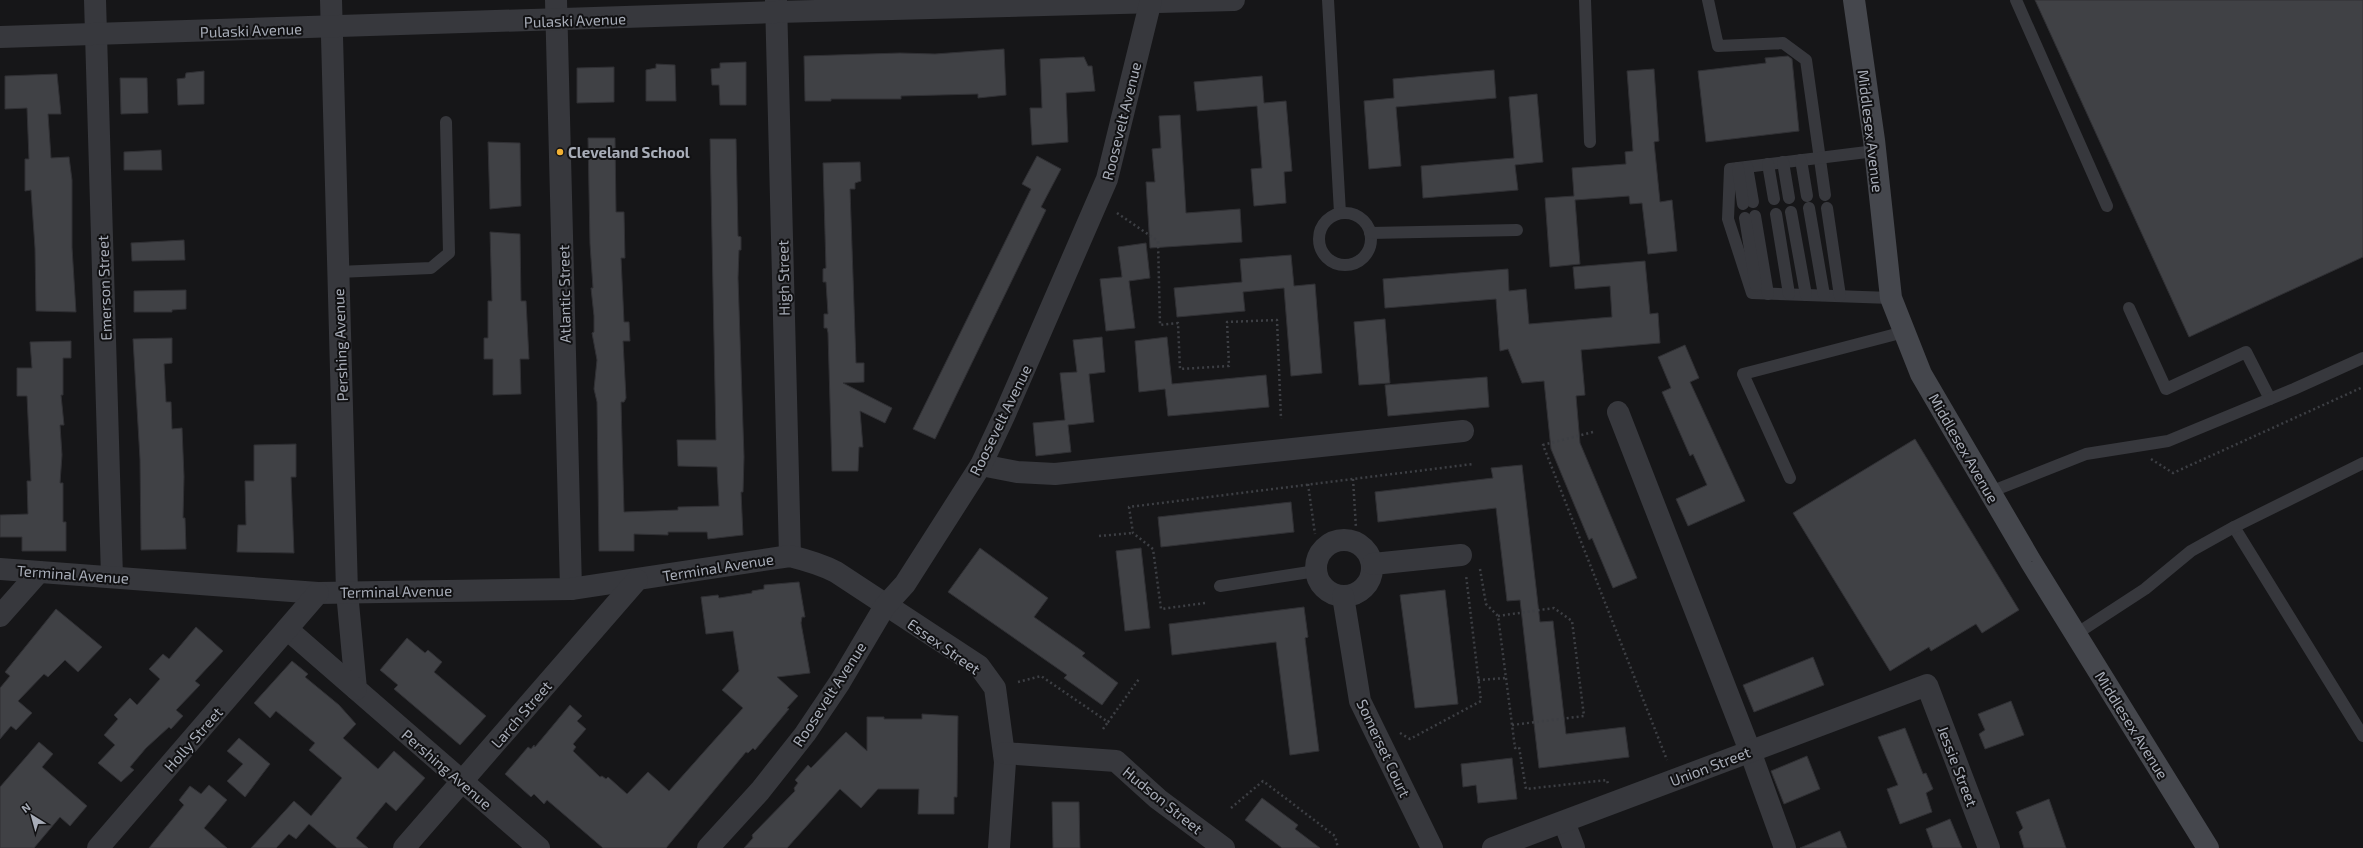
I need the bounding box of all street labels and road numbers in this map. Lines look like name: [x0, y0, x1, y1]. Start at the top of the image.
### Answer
street label: Pulaski Avenue: [524, 9, 626, 31]
street label: Pulaski Avenue: [200, 19, 302, 41]
street label: Roosevelt Avenue: [1098, 60, 1144, 182]
street label: Middlesex Avenue: [1855, 69, 1887, 193]
street label: Emerson Street: [93, 235, 115, 341]
street label: High Street: [773, 240, 793, 316]
street label: Atlantic Street: [554, 245, 574, 343]
street label: Pershing Avenue: [329, 288, 351, 402]
street label: Roosevelt Avenue: [965, 362, 1035, 478]
street label: Middlesex Avenue: [1925, 390, 2003, 506]
street label: Terminal Avenue: [661, 549, 775, 585]
street label: Terminal Avenue: [16, 561, 130, 587]
street label: Terminal Avenue: [340, 581, 452, 601]
street label: Essex Street: [904, 614, 984, 678]
street label: Roosevelt Avenue: [788, 638, 870, 750]
street label: Middlesex Avenue: [2092, 668, 2172, 782]
street label: Larch Street: [487, 677, 555, 751]
street label: Somerset Court: [1353, 696, 1415, 800]
street label: Holly Street: [160, 703, 226, 775]
street label: Jessie Street: [1934, 723, 1982, 809]
street label: Pershing Avenue: [398, 725, 496, 813]
street label: Union Street: [1667, 742, 1753, 790]
street label: Hudson Street: [1120, 762, 1207, 838]

